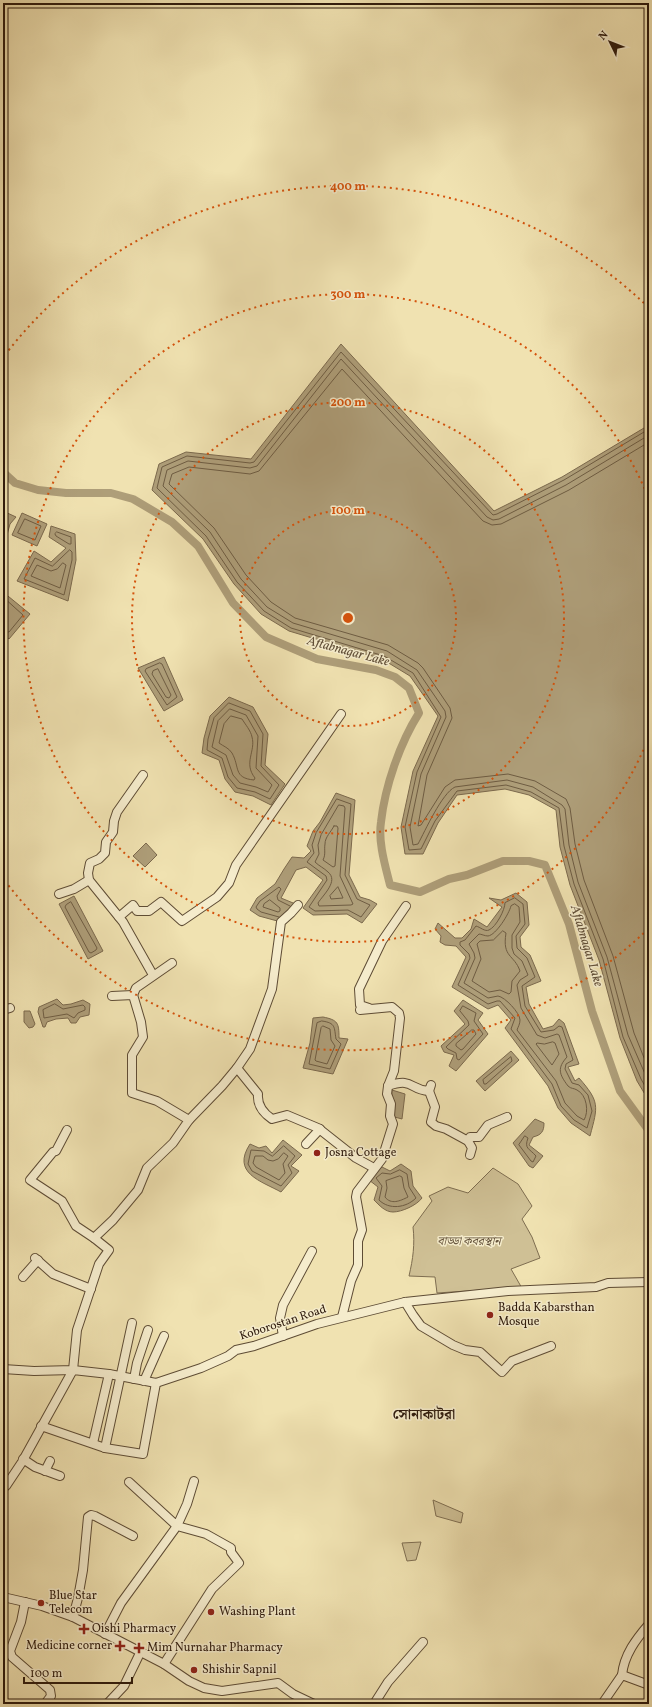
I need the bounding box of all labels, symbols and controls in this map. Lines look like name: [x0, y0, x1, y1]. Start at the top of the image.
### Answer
north arrow: [590, 22, 630, 62]
text: N: [596, 28, 612, 44]
text: 400 m: [330, 179, 366, 195]
text: 300 m: [331, 287, 366, 303]
text: 200 m: [330, 395, 366, 411]
text: 100 m: [331, 503, 365, 519]
centre of rings: [341, 611, 355, 625]
water label: Aftabnagar Lake: [304, 632, 391, 672]
water label: Aftabnagar Lake: [565, 902, 607, 989]
place label: Josna Cottage: [325, 1145, 397, 1161]
marker: Josna Cottage: [312, 1148, 322, 1158]
park label: বাড্ডা কবরস্থান: [437, 1234, 503, 1250]
place label: Badda Kabarsthan Mosque: [498, 1300, 595, 1330]
street label: Koborostan Road: [238, 1301, 329, 1345]
marker: Badda Kabarsthan Mosque: [485, 1310, 495, 1320]
district label: সোনাকাটরা: [393, 1405, 455, 1425]
place label: Blue Star Telecom: [49, 1588, 97, 1618]
marker: Blue Star Telecom: [36, 1598, 46, 1608]
place label: Washing Plant: [219, 1604, 296, 1620]
marker: Washing Plant: [206, 1607, 216, 1617]
place label: Oishi Pharmacy: [92, 1621, 177, 1637]
marker: Oishi Pharmacy: [79, 1624, 89, 1634]
place label: Medicine corner: [26, 1638, 112, 1654]
place label: Mim Nurnahar Pharmacy: [147, 1640, 283, 1656]
marker: Medicine corner: [115, 1641, 125, 1651]
marker: Mim Nurnahar Pharmacy: [134, 1643, 144, 1653]
scale bar: [24, 1659, 132, 1685]
place label: Shishir Sapnil: [202, 1662, 277, 1678]
marker: Shishir Sapnil: [189, 1665, 199, 1675]
text: 100 m: [30, 1666, 63, 1682]

